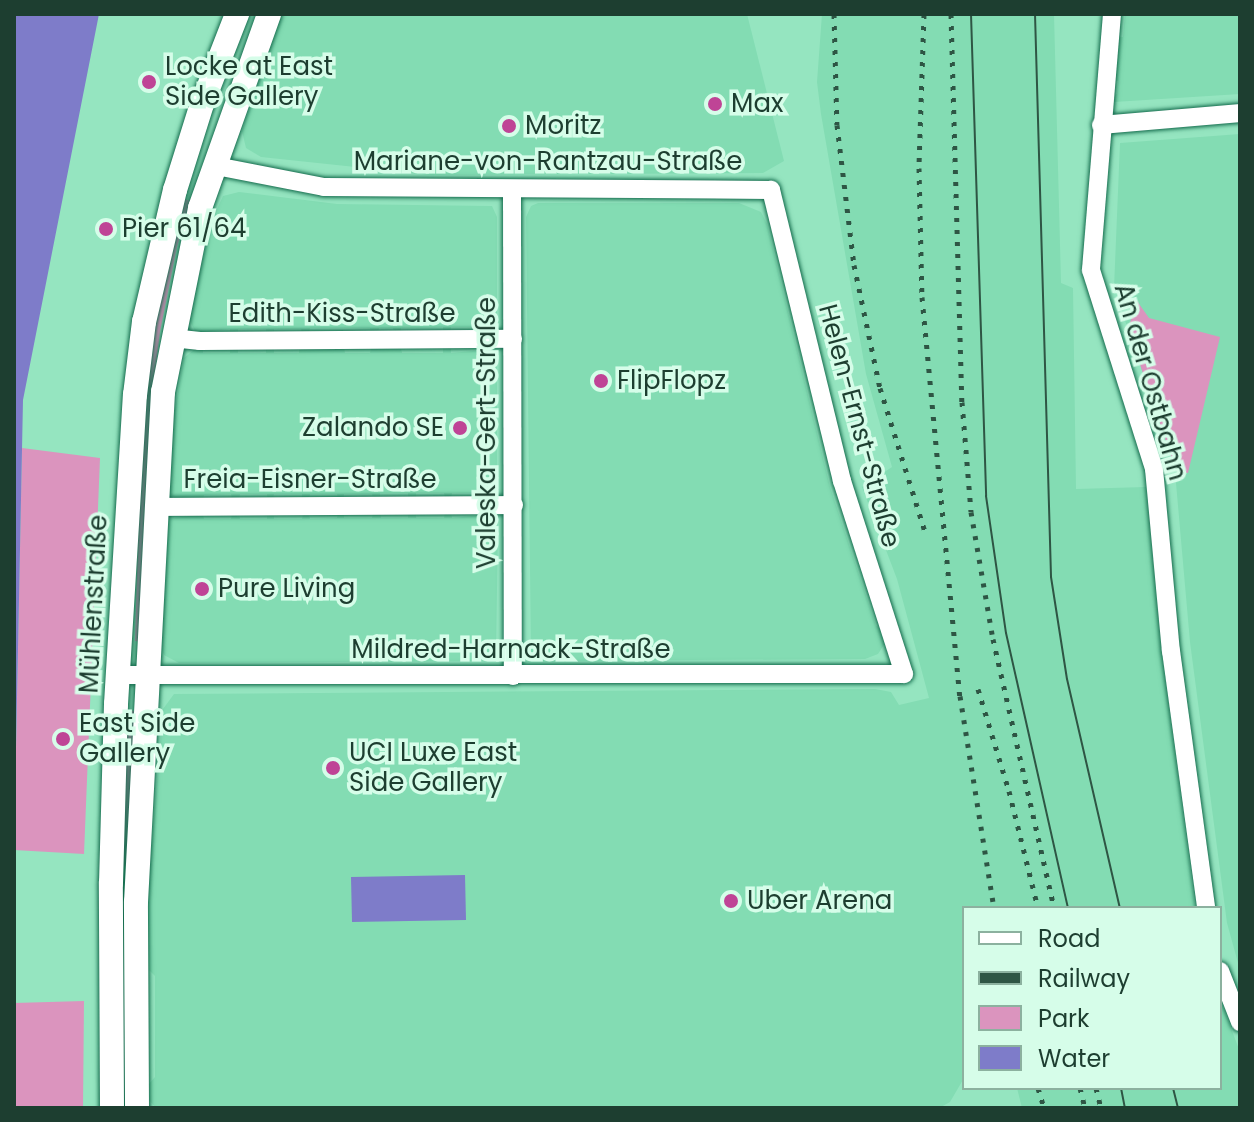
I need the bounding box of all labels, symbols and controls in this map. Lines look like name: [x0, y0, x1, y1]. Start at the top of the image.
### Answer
place label: Locke at East Side Gallery: [165, 51, 333, 112]
marker: Locke at East Side Gallery: [140, 73, 158, 91]
place label: Max: [731, 88, 783, 120]
marker: Max: [706, 95, 724, 113]
place label: Moritz: [525, 110, 601, 142]
marker: Moritz: [500, 117, 518, 135]
street label: Mariane-von-Rantzau-Straße: [354, 146, 742, 178]
place label: Pier 61/64: [122, 213, 246, 245]
marker: Pier 61/64: [97, 220, 115, 238]
street label: An der Ostbahn: [1107, 280, 1193, 484]
street label: Valeska-Gert-Straße: [471, 297, 503, 569]
street label: Edith-Kiss-Straße: [228, 298, 456, 330]
street label: Helen-Ernst-Straße: [812, 301, 906, 551]
place label: FlipFlopz: [617, 365, 726, 397]
marker: FlipFlopz: [592, 372, 610, 390]
place label: Zalando SE: [302, 412, 444, 444]
marker: Zalando SE: [451, 419, 469, 437]
street label: Freia-Eisner-Straße: [183, 464, 437, 496]
street label: Mühlenstraße: [74, 514, 114, 694]
place label: Pure Living: [218, 573, 355, 605]
marker: Pure Living: [193, 580, 211, 598]
street label: Mildred-Harnack-Straße: [351, 634, 671, 666]
place label: East Side Gallery: [79, 708, 195, 770]
marker: East Side Gallery: [54, 730, 72, 748]
place label: UCI Luxe East Side Gallery: [349, 737, 517, 798]
marker: UCI Luxe East Side Gallery: [324, 759, 342, 777]
place label: Uber Arena: [747, 885, 892, 917]
marker: Uber Arena: [722, 892, 740, 910]
legend: [962, 906, 1222, 1090]
text: Road: [1038, 922, 1100, 955]
text: Railway: [1038, 962, 1130, 995]
text: Park: [1038, 1002, 1089, 1035]
text: Water: [1038, 1042, 1110, 1075]

